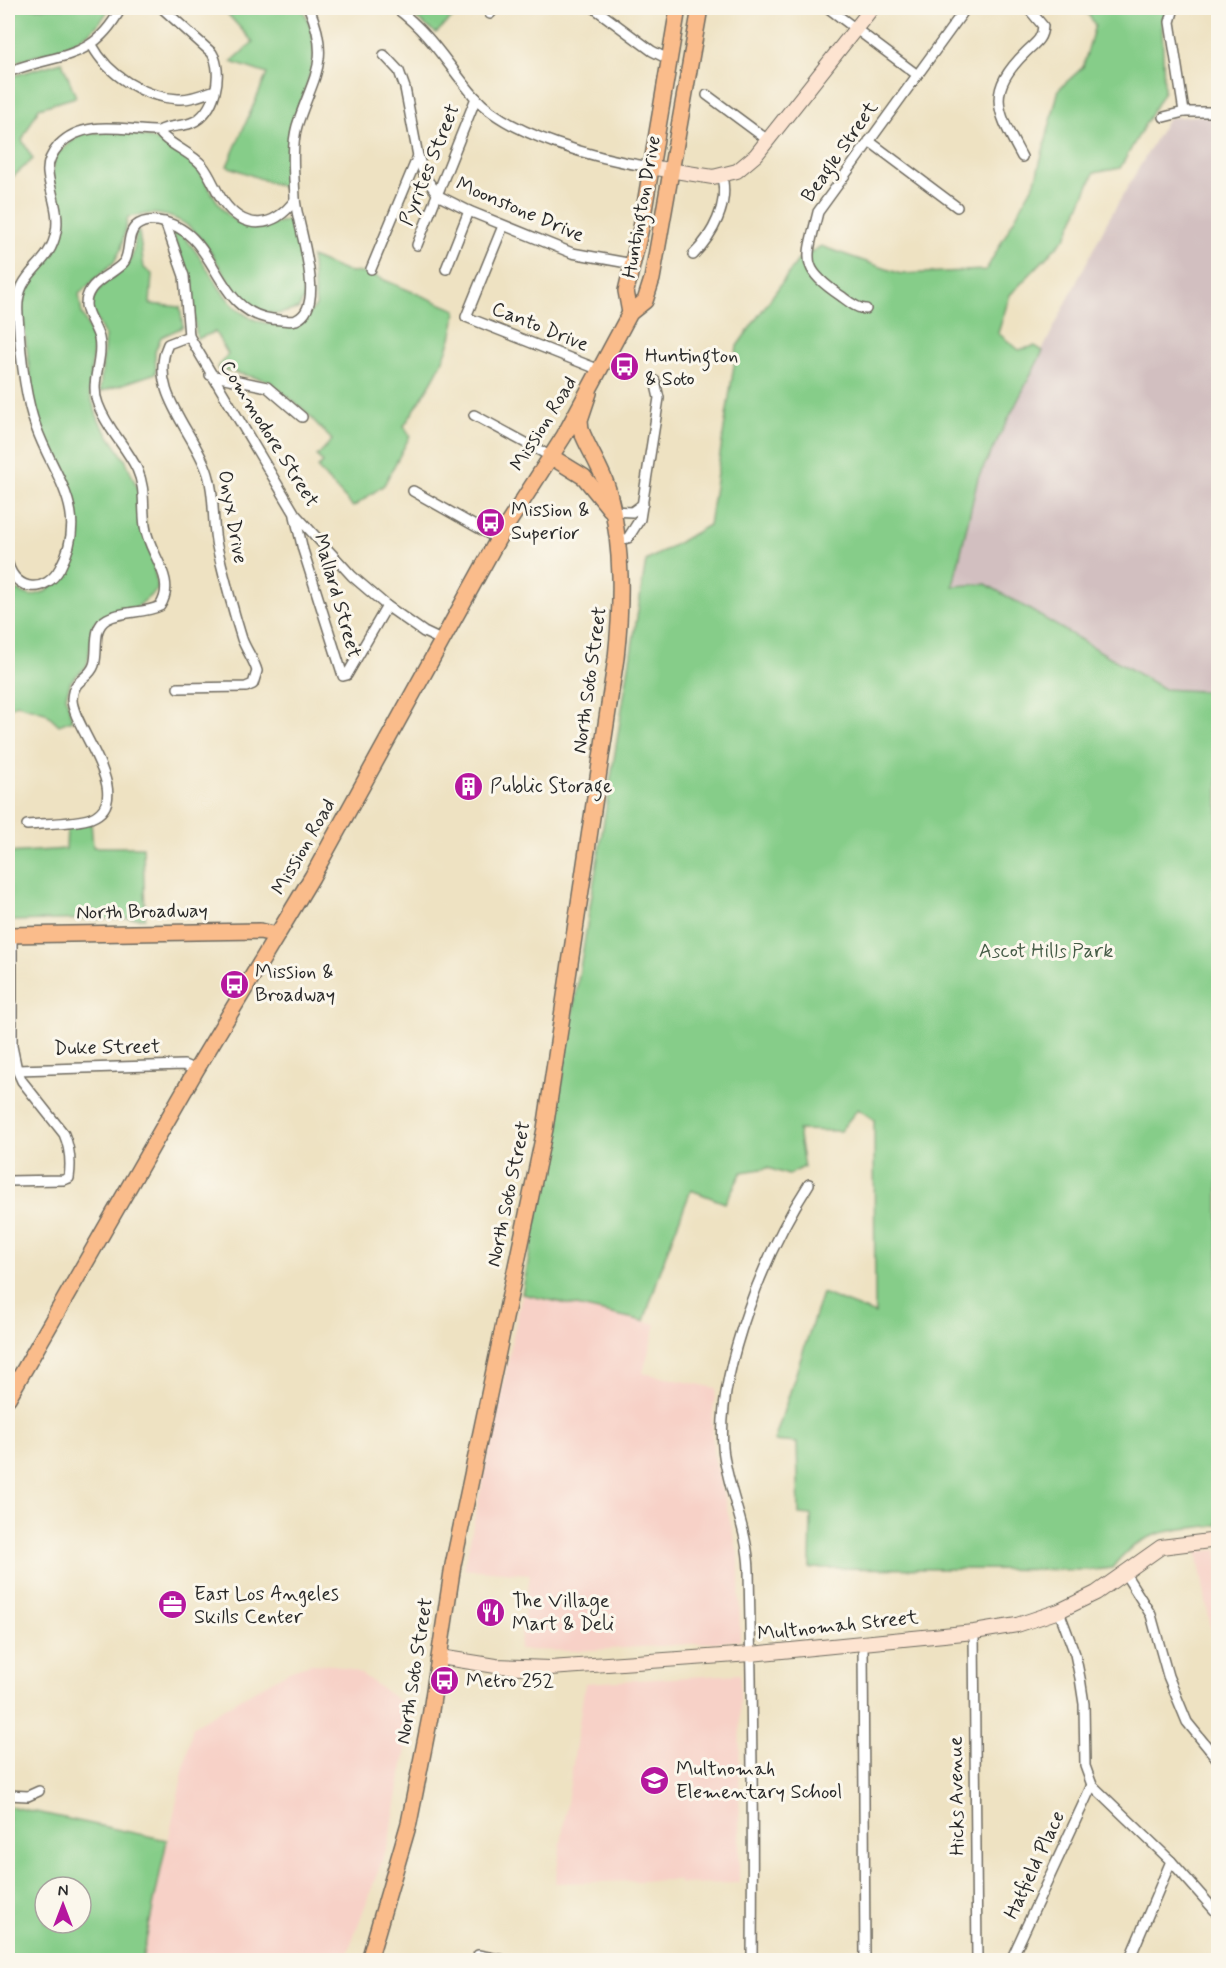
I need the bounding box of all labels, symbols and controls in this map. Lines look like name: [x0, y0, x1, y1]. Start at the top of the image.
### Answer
street label: Beagle Street: [795, 96, 887, 209]
street label: Pyrites Street: [393, 100, 467, 230]
street label: Huntington Drive: [616, 134, 670, 281]
street label: Moonstone Drive: [452, 171, 588, 249]
street label: Canto Drive: [487, 295, 593, 359]
place label: Huntington & Soto: [645, 343, 738, 393]
bus stop icon: Huntington & Soto: [608, 351, 640, 383]
street label: Commodore Street: [213, 355, 325, 513]
street label: Mission Road: [504, 371, 584, 477]
street label: Onyx Drive: [211, 468, 253, 566]
place label: Mission & Superior: [511, 497, 590, 547]
bus stop icon: Mission & Superior: [474, 506, 506, 538]
street label: Mallard Street: [306, 531, 368, 661]
street label: North Soto Street: [566, 605, 614, 755]
building icon: Public Storage: [453, 770, 485, 802]
place label: Public Storage: [490, 773, 612, 802]
street label: Mission Road: [266, 794, 342, 900]
street label: North Broadway: [76, 897, 208, 927]
park label: Ascot Hills Park: [979, 938, 1113, 965]
place label: Mission & Broadway: [255, 959, 335, 1009]
bus stop icon: Mission & Broadway: [218, 968, 250, 1000]
street label: Duke Street: [53, 1034, 161, 1062]
street label: North Soto Street: [480, 1119, 538, 1269]
place label: East Los Angeles Skills Center: [194, 1581, 339, 1631]
place label: The Village Mart & Deli: [512, 1588, 614, 1638]
office icon: East Los Angeles Skills Center: [157, 1589, 189, 1621]
street label: North Soto Street: [390, 1596, 440, 1746]
restaurant icon: The Village Mart & Deli: [475, 1597, 507, 1629]
street label: Multnomah Street: [756, 1604, 920, 1648]
bus stop icon: Metro 252: [429, 1665, 461, 1697]
place label: Metro 252: [466, 1668, 554, 1695]
street label: Hicks Avenue: [942, 1736, 972, 1856]
place label: Multnomah Elementary School: [676, 1756, 842, 1806]
school or university icon: Multnomah Elementary School: [639, 1765, 671, 1797]
street label: Hatfield Place: [998, 1806, 1072, 1924]
north arrow: [33, 1875, 93, 1935]
text: N: [58, 1881, 68, 1902]

